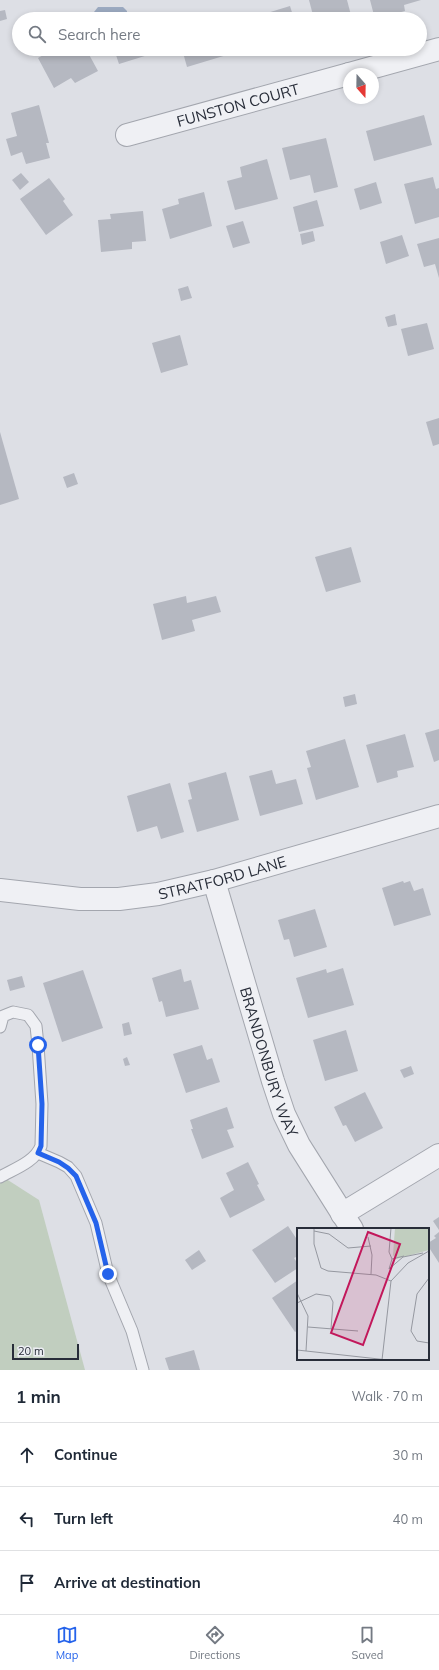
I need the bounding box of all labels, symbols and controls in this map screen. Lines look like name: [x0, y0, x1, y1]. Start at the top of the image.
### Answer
search box: [12, 12, 427, 56]
icon: search: [26, 23, 48, 45]
text: Search here: [58, 25, 140, 44]
north arrow: [343, 68, 379, 104]
street label: FUNSTON COURT: [174, 79, 301, 130]
street label: STRATFORD LANE: [156, 851, 288, 903]
street label: BRANDONBURY WAY: [236, 985, 303, 1140]
route start: [29, 1036, 47, 1054]
inset map: [297, 1228, 429, 1360]
route end: [99, 1265, 117, 1283]
scale bar: [12, 1342, 79, 1361]
text: 20 m: [18, 1344, 44, 1358]
text: 1 min: [16, 1386, 61, 1407]
text: Walk · 70 m: [352, 1388, 423, 1404]
icon: ahead: [16, 1444, 38, 1466]
text: Continue: [54, 1445, 117, 1464]
text: 30 m: [393, 1447, 423, 1463]
icon: left: [16, 1508, 38, 1530]
text: Turn left: [54, 1509, 113, 1528]
text: 40 m: [393, 1511, 423, 1527]
icon: arrive: [16, 1572, 38, 1594]
text: Arrive at destination: [54, 1573, 201, 1592]
tab: Map: [56, 1624, 78, 1662]
tab: Directions: [190, 1624, 240, 1662]
tab: Saved: [352, 1624, 383, 1662]

